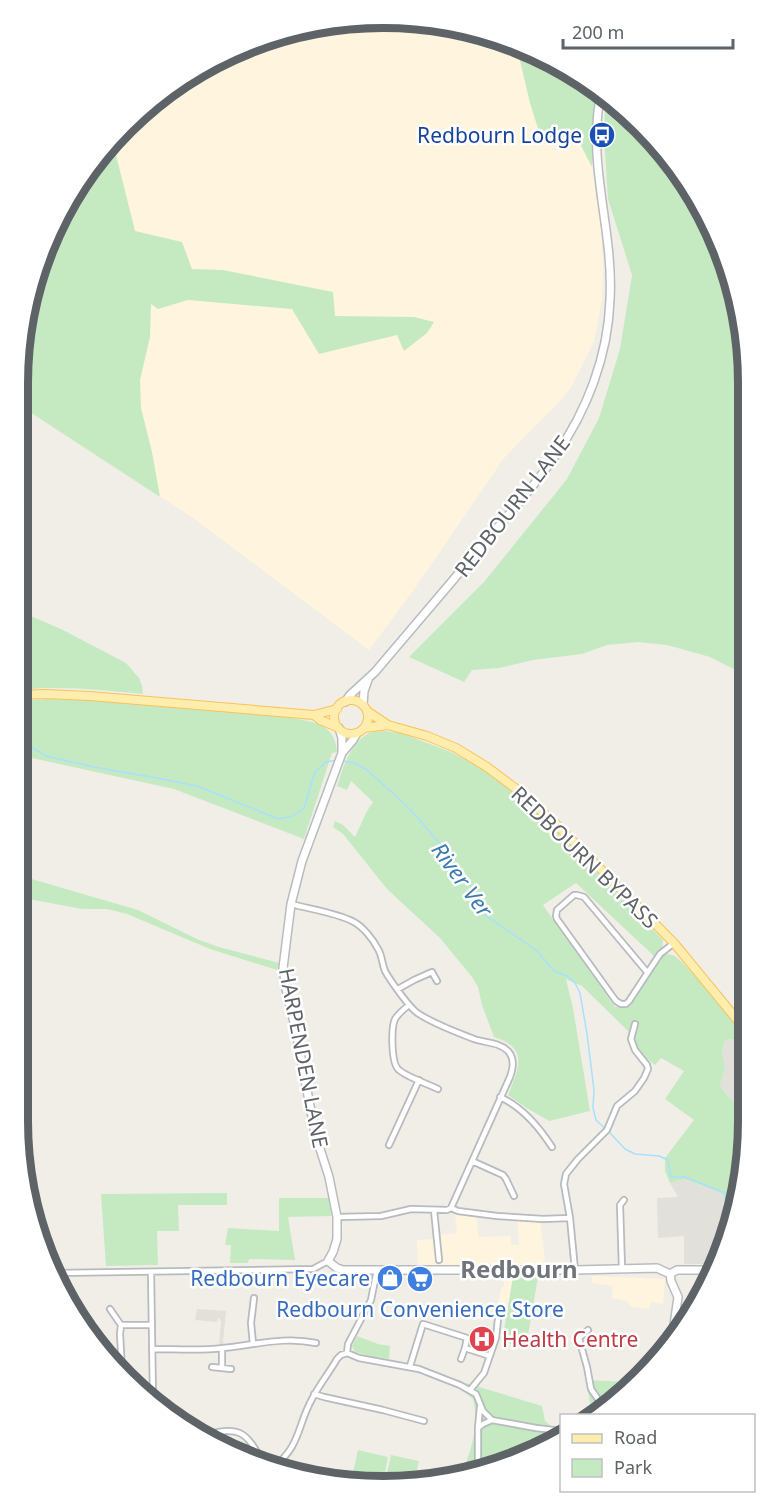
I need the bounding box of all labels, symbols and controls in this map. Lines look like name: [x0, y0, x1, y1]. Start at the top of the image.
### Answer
scale bar: [563, 12, 732, 50]
text: 200 m: [572, 20, 624, 44]
bus stop icon: Redbourn Lodge: [587, 120, 617, 150]
place label: Redbourn Lodge: [417, 121, 582, 149]
street label: REDBOURN LANE: [448, 430, 576, 582]
street label: REDBOURN BYPASS: [506, 780, 664, 934]
water label: River Ver: [426, 836, 501, 923]
street label: HARPENDEN LANE: [273, 966, 335, 1150]
district label: Redbourn: [460, 1252, 578, 1285]
shop icon: Redbourn Eyecare: [375, 1263, 405, 1293]
place label: Redbourn Eyecare: [190, 1264, 370, 1292]
supermarket icon: Redbourn Convenience Store: [405, 1264, 435, 1294]
place label: Redbourn Convenience Store: [276, 1295, 564, 1323]
hospital icon: Health Centre: [467, 1324, 497, 1354]
place label: Health Centre: [502, 1325, 638, 1353]
legend: [560, 1414, 755, 1492]
text: Road: [614, 1425, 657, 1449]
text: Park: [614, 1455, 652, 1479]

